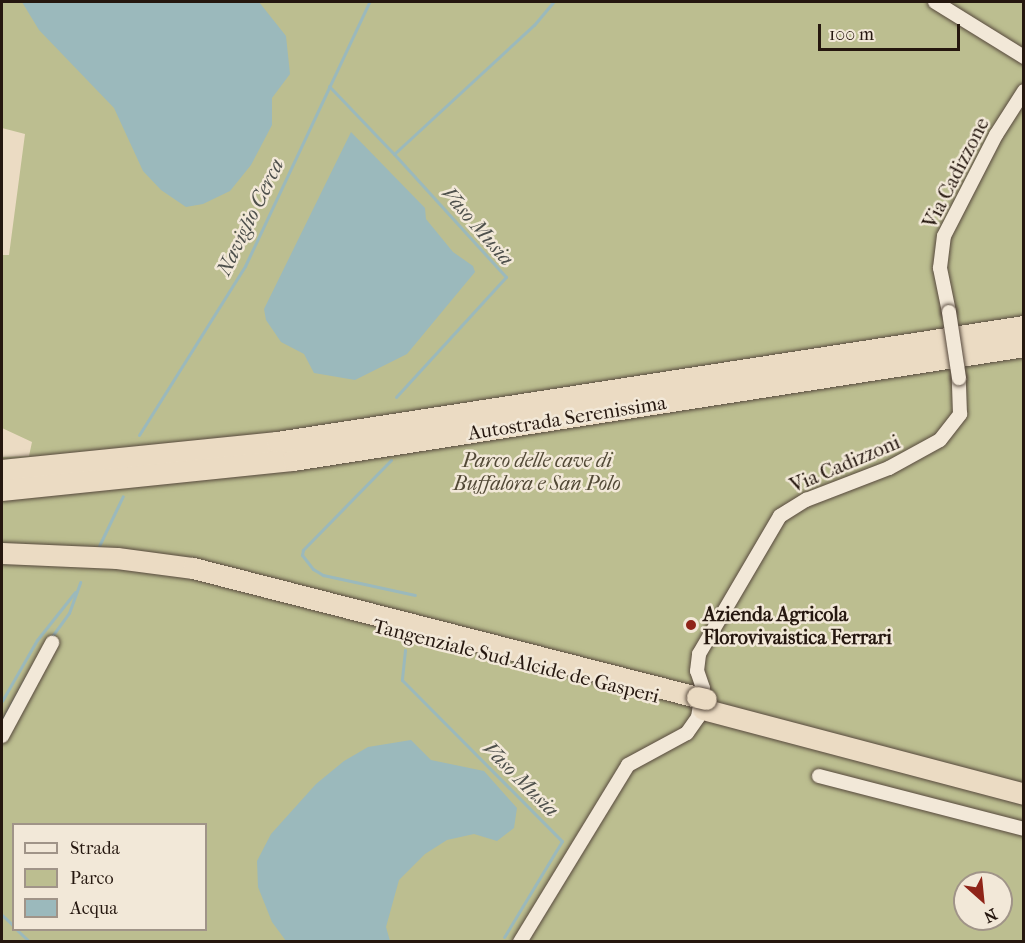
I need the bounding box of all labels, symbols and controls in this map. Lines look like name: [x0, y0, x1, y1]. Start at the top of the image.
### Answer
scale bar: [821, 12, 964, 50]
text: 100 m: [829, 24, 874, 45]
street label: Via Cadizzone: [918, 114, 994, 232]
water label: Naviglio Cerca: [211, 154, 289, 280]
water label: Vaso Musia: [437, 181, 519, 271]
street label: Autostrada Serenissima: [466, 390, 668, 446]
street label: Via Cadizzoni: [786, 430, 904, 498]
park label: Parco delle cave di Buffalora e San Polo: [453, 449, 621, 496]
place label: Azienda Agricola Florovivaistica Ferrari: [703, 602, 892, 649]
street label: Tangenziale Sud Alcide de Gasperi: [370, 614, 662, 708]
marker: Azienda Agricola Florovivaistica Ferrari: [684, 618, 698, 632]
water label: Vaso Musia: [478, 736, 564, 822]
legend: [12, 823, 207, 931]
text: Strada: [70, 838, 120, 859]
text: Parco: [70, 868, 114, 889]
north arrow: [953, 871, 1013, 931]
text: Acqua: [70, 898, 117, 919]
text: N: [981, 904, 1000, 927]

